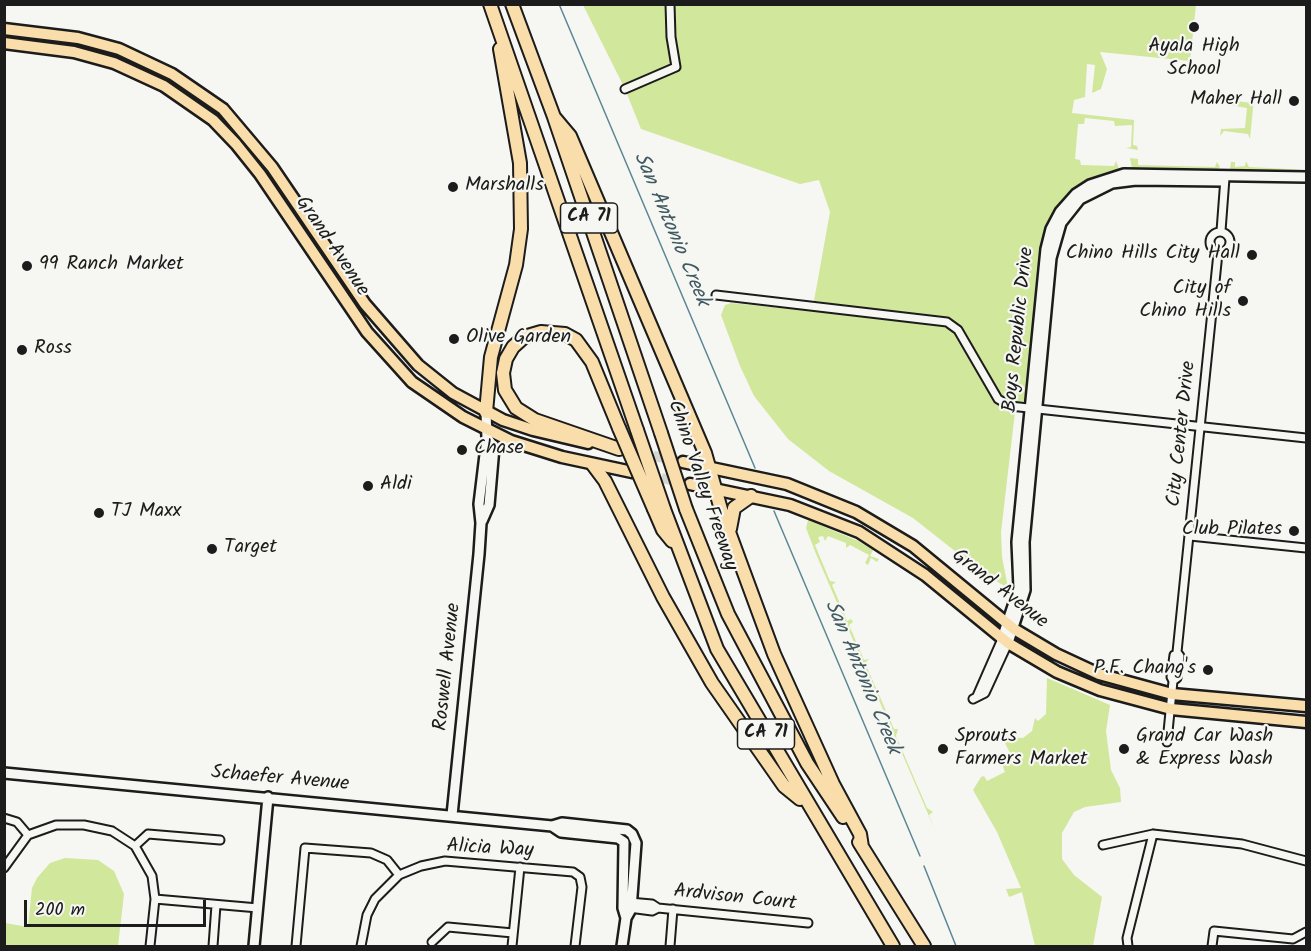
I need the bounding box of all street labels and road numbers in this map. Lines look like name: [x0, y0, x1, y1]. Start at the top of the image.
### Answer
street label: Grand Avenue: [289, 192, 373, 302]
road number: CA 71: [560, 203, 618, 233]
street label: Boys Republic Drive: [999, 246, 1041, 414]
street label: City Center Drive: [1163, 360, 1203, 508]
street label: Chino Valley Freeway: [661, 398, 741, 574]
street label: Grand Avenue: [946, 545, 1052, 635]
street label: Roswell Avenue: [430, 602, 468, 732]
road number: CA 71: [738, 719, 795, 749]
street label: Schaefer Avenue: [210, 762, 350, 798]
street label: Alicia Way: [446, 836, 534, 864]
street label: Ardvison Court: [672, 881, 798, 917]

